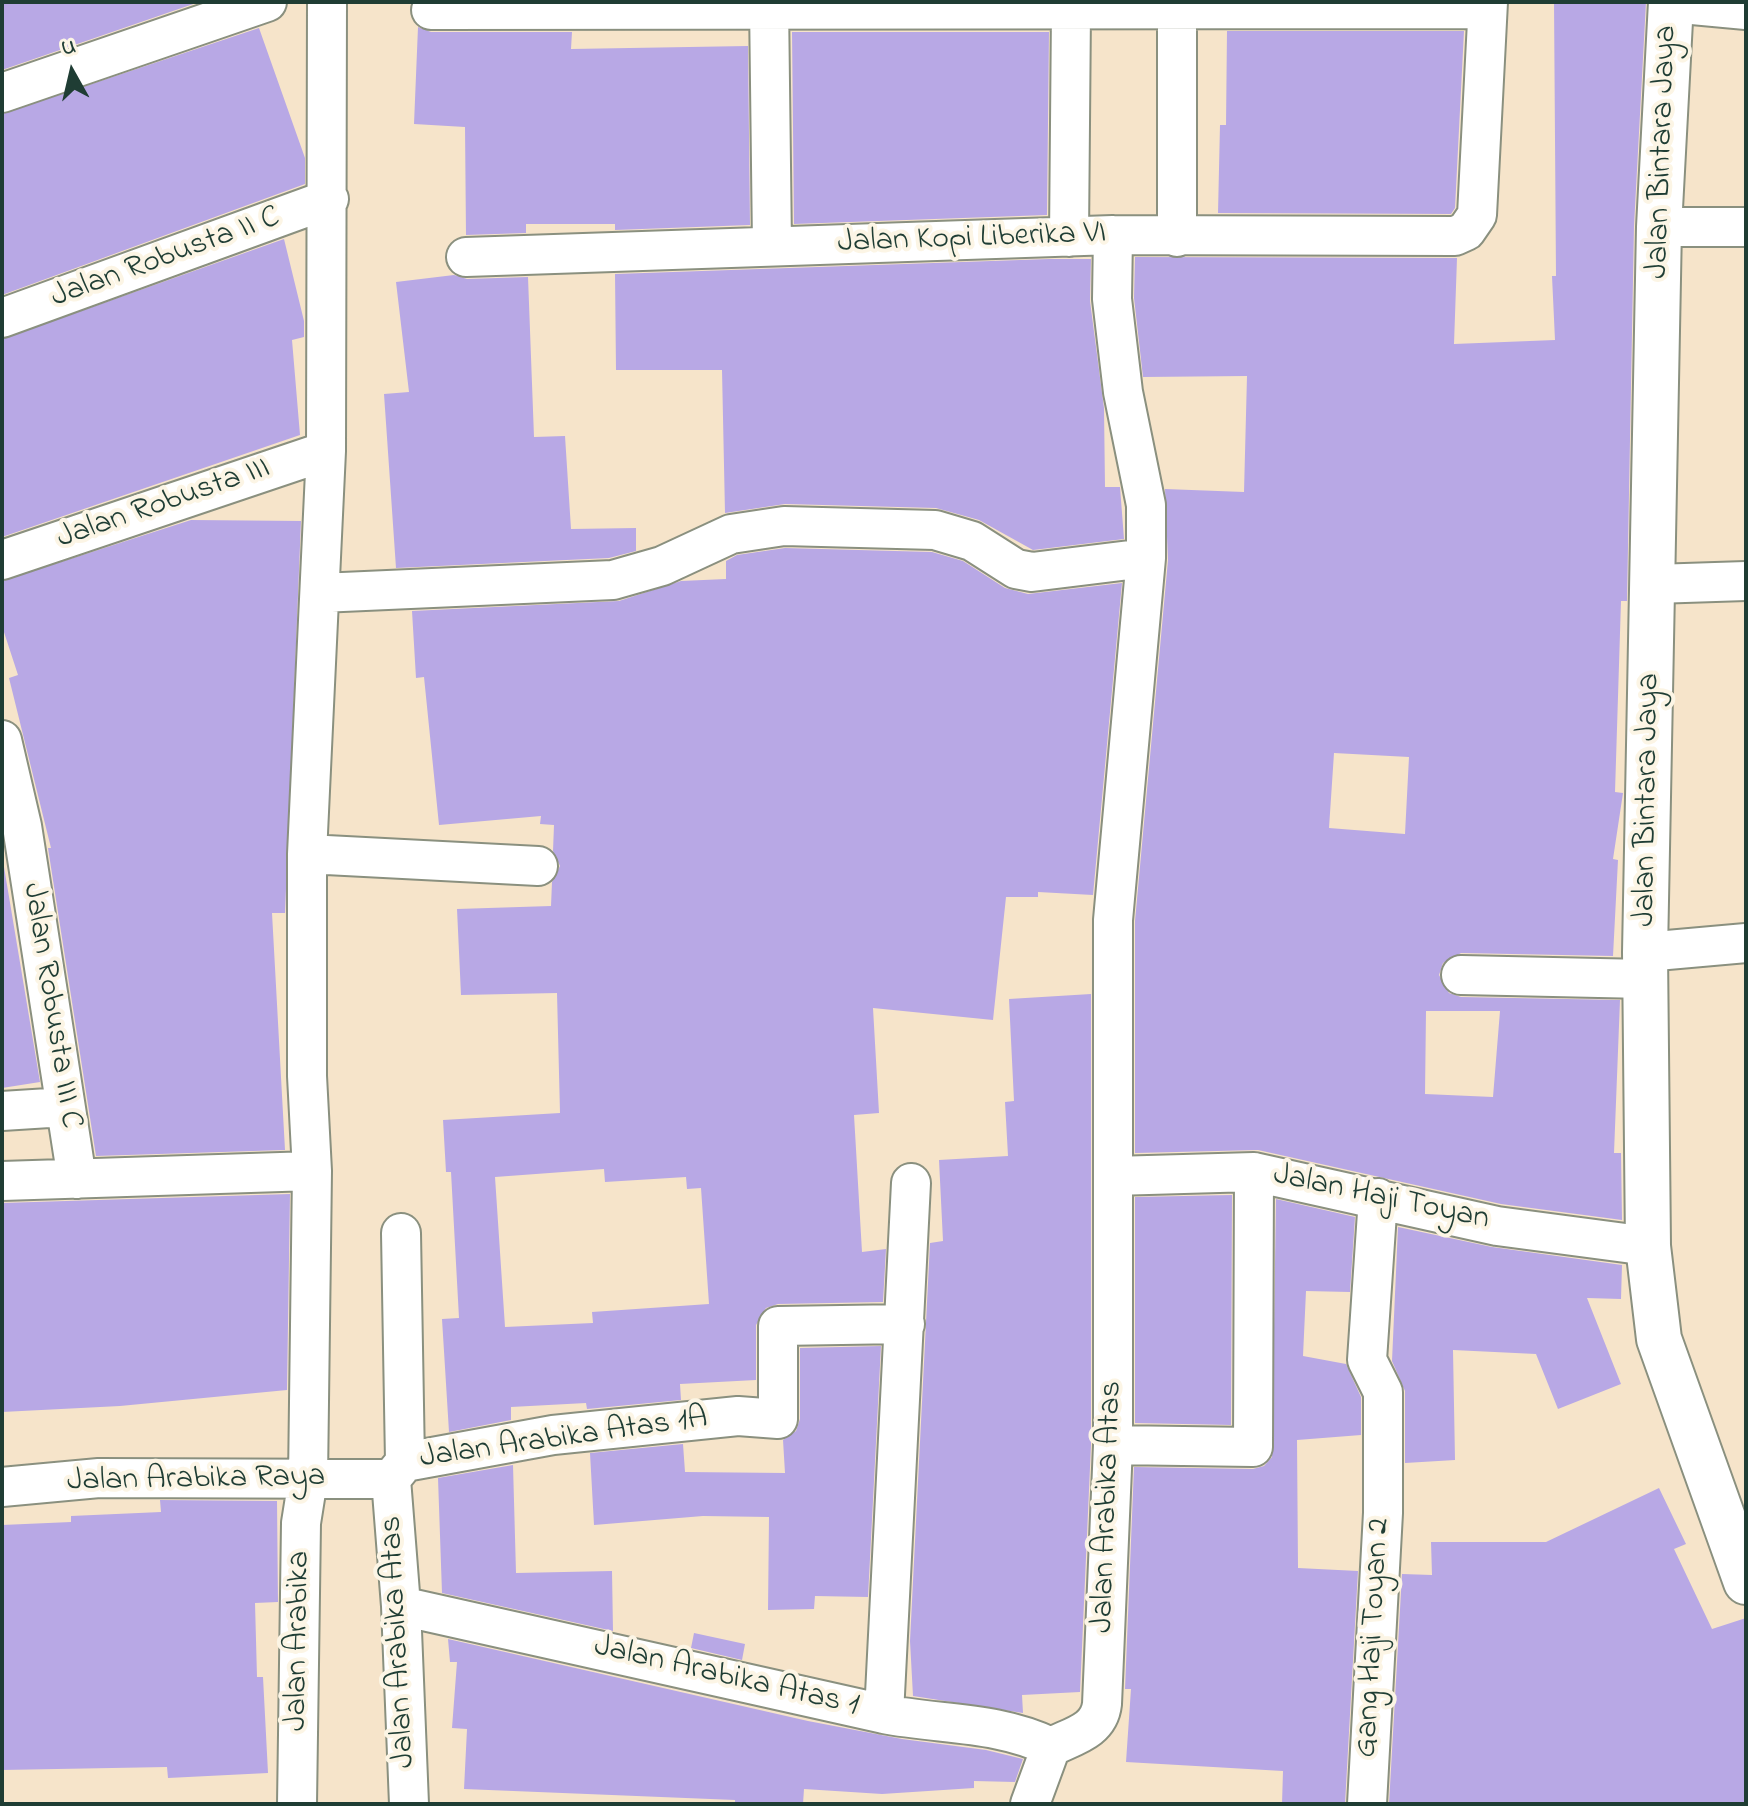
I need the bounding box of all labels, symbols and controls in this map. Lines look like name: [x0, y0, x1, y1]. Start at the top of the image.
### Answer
street label: Jalan Bintara Jaya: [1640, 25, 1688, 279]
text: U: [60, 31, 78, 65]
north arrow: [32, 32, 112, 112]
street label: Jalan Robusta II C: [46, 200, 286, 318]
street label: Jalan Kopi Liberika VI: [837, 216, 1107, 264]
street label: Jalan Robusta III: [52, 451, 276, 559]
street label: Jalan Bintara Jaya: [1628, 673, 1670, 927]
street label: Jalan Robusta III C: [12, 880, 88, 1132]
street label: Jalan Haji Toyan: [1269, 1157, 1493, 1241]
street label: Jalan Arabika Atas: [1085, 1380, 1133, 1634]
street label: Jalan Arabika Atas 1A: [418, 1401, 710, 1479]
street label: Jalan Arabika Raya: [67, 1460, 325, 1502]
street label: Jalan Arabika Atas: [374, 1515, 426, 1769]
street label: Gang Haji Toyan 2: [1350, 1517, 1400, 1759]
street label: Jalan Arabika: [279, 1551, 321, 1731]
street label: Jalan Arabika Atas 1: [590, 1629, 862, 1727]

